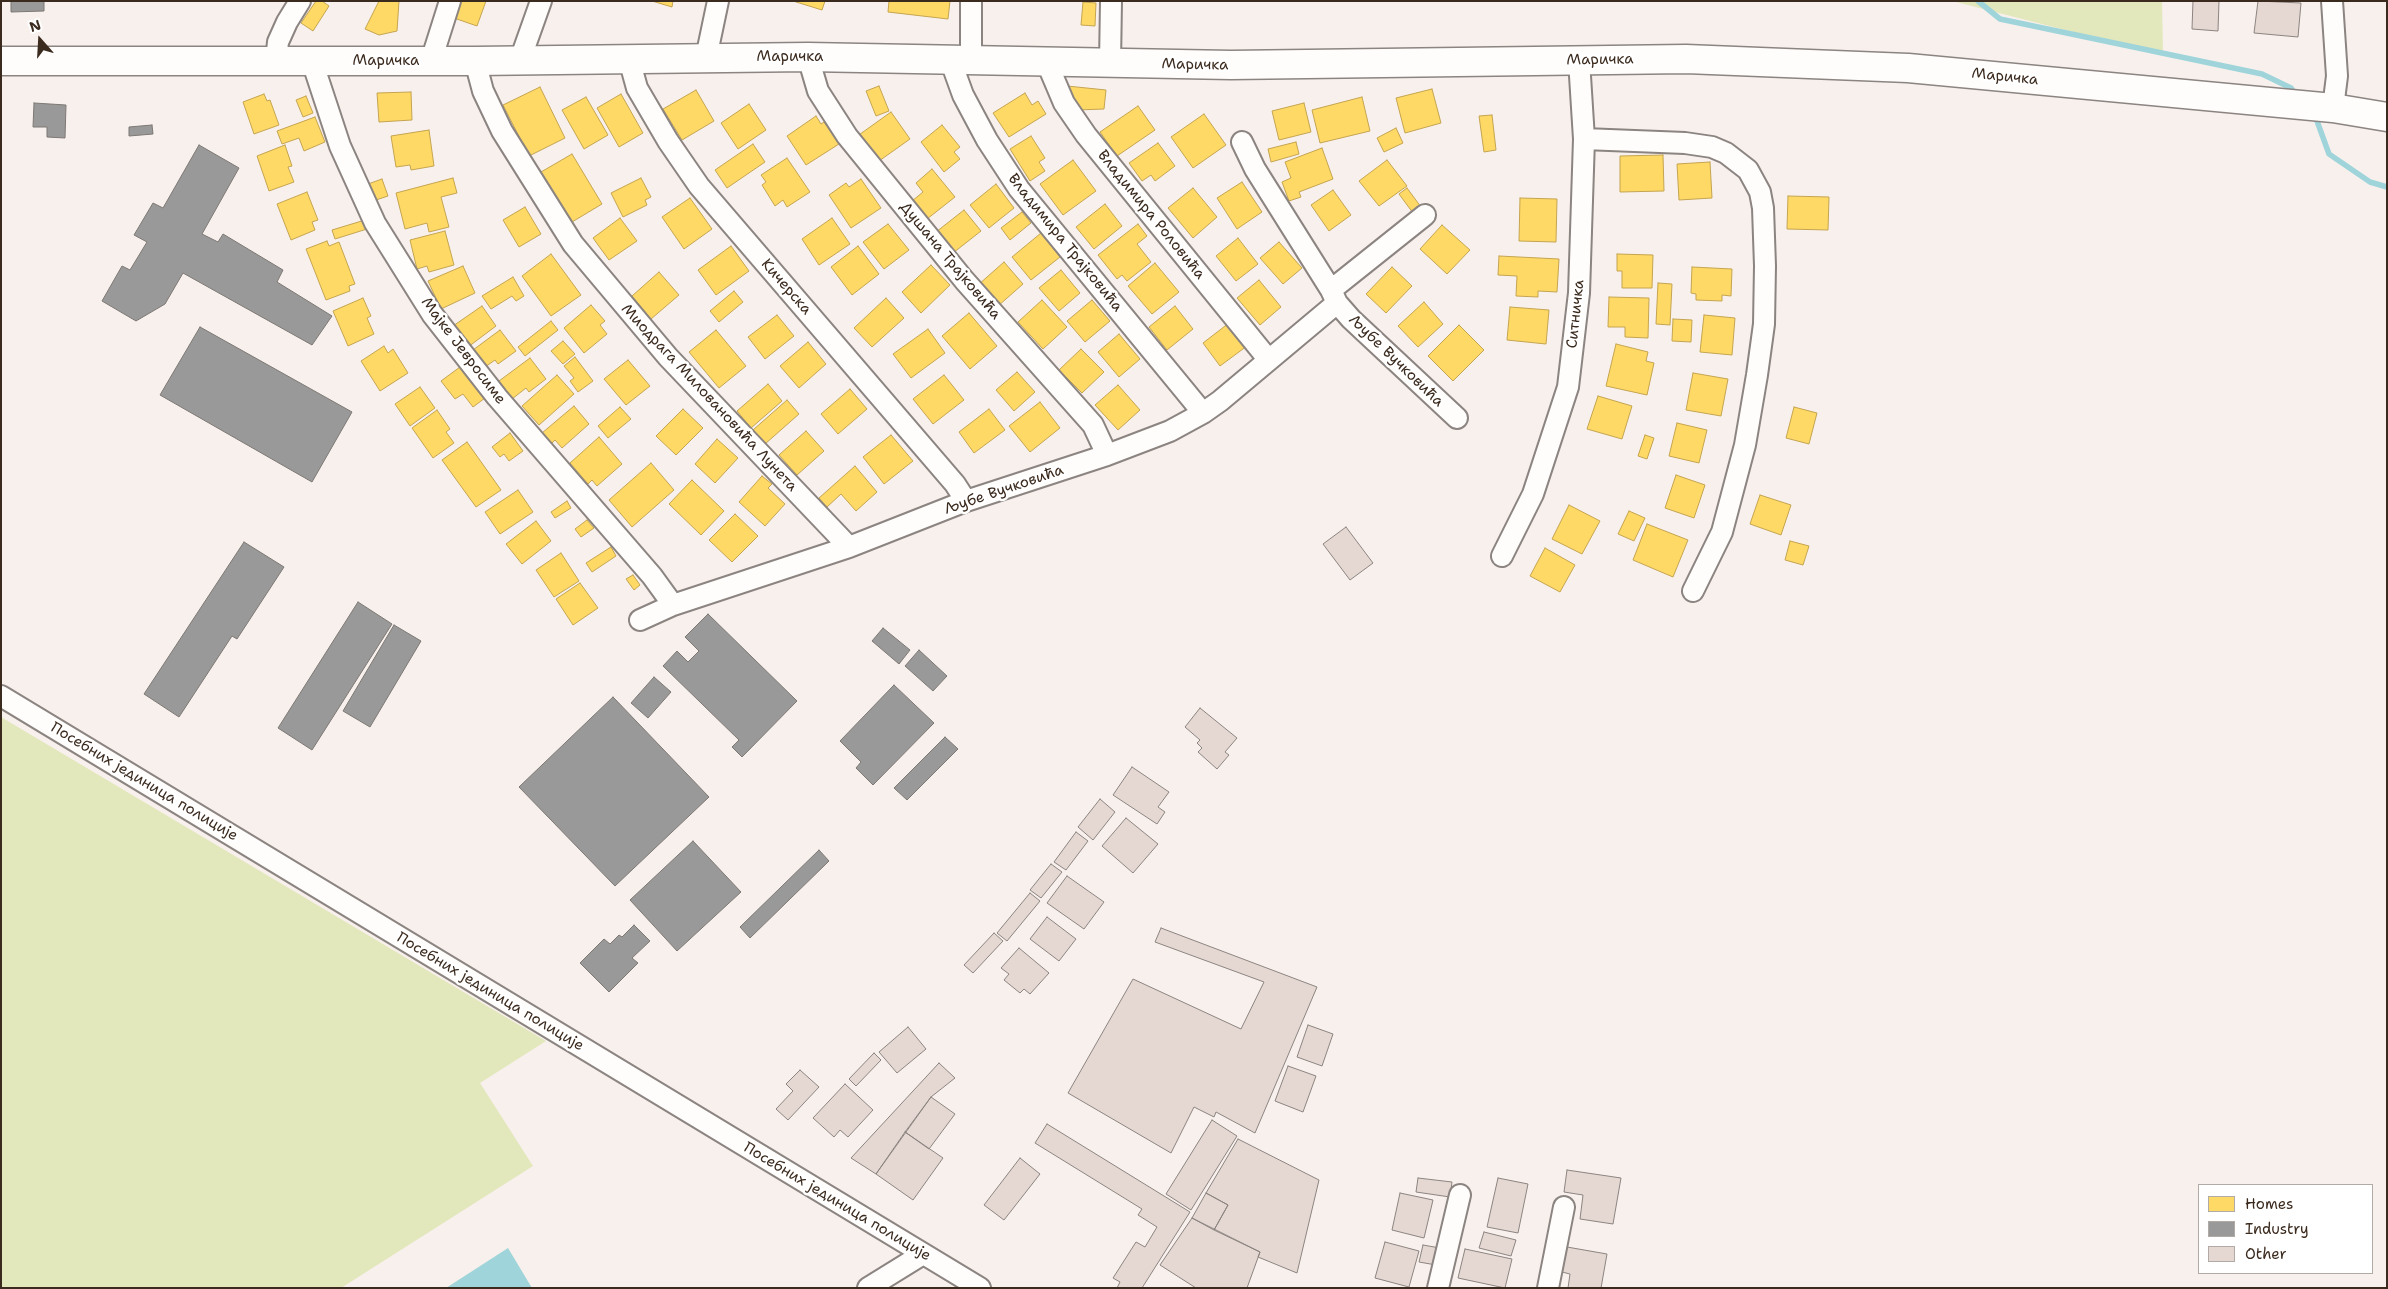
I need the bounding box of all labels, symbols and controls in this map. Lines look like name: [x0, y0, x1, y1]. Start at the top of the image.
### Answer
north arrow: [15, 15, 65, 65]
text: N: [27, 16, 43, 36]
street label: Маричка: [757, 48, 823, 66]
street label: Маричка: [1566, 50, 1634, 70]
street label: Маричка: [353, 52, 419, 70]
street label: Маричка: [1161, 55, 1229, 75]
street label: Маричка: [1971, 65, 2039, 89]
street label: Владимира Роловића: [1093, 147, 1209, 283]
street label: Владимира Трајковића: [1004, 170, 1126, 316]
street label: Душана Трајковића: [896, 199, 1004, 323]
street label: Кичерска: [757, 255, 815, 319]
street label: Ситничка: [1563, 279, 1589, 349]
street label: Мајке Јевросиме: [417, 294, 509, 408]
street label: Миодрага Миловановића Лунета: [617, 300, 801, 496]
street label: Љубе Вучковића: [1345, 311, 1447, 411]
street label: Љубе Вучковића: [942, 461, 1066, 519]
street label: Посебних јединица полиције: [47, 719, 241, 845]
street label: Посебних јединица полиције: [393, 929, 587, 1055]
street label: Посебних јединица полиције: [740, 1139, 934, 1265]
legend: [2198, 1184, 2373, 1274]
text: Homes: [2245, 1194, 2293, 1214]
text: Industry: [2245, 1219, 2309, 1239]
text: Other: [2245, 1244, 2287, 1264]

